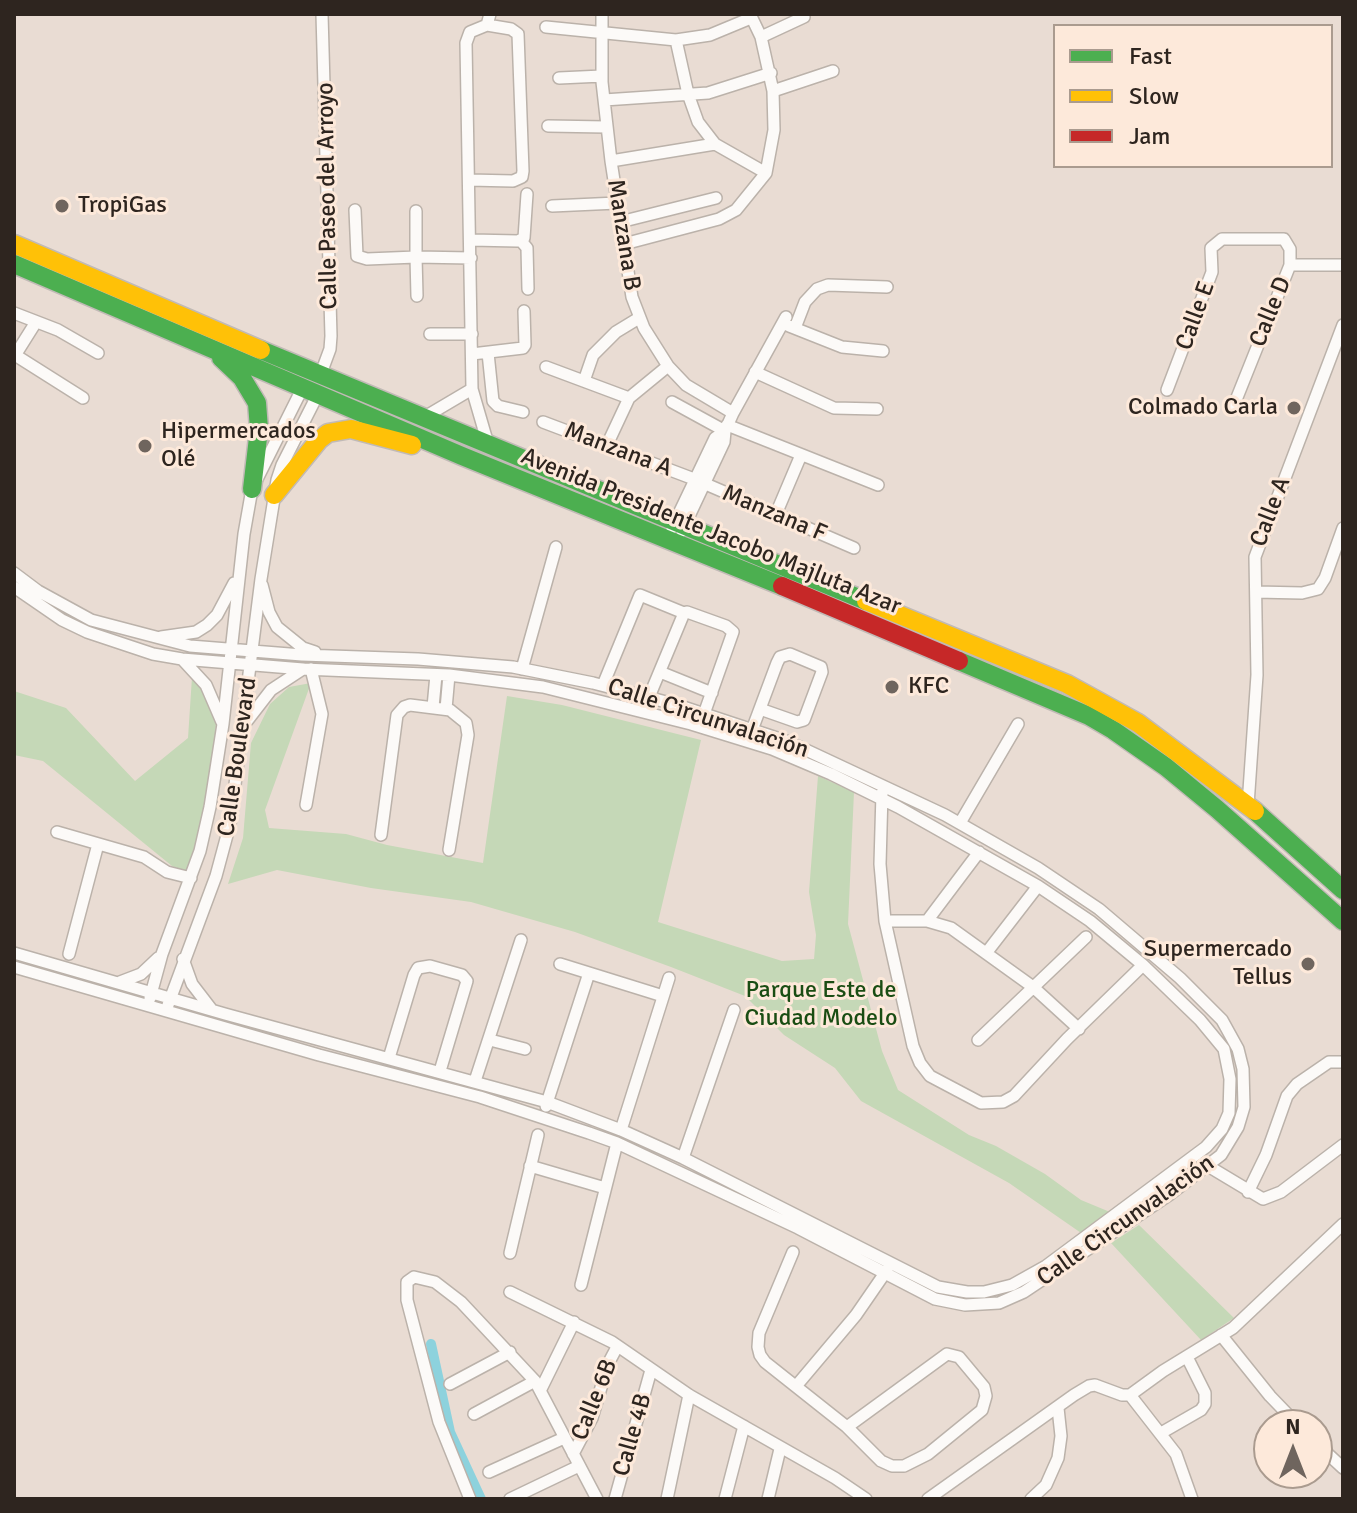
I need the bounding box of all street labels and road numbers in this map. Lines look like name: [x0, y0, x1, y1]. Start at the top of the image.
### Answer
street label: Calle Paseo del Arroyo: [312, 82, 344, 310]
street label: Manzana B: [600, 177, 646, 293]
street label: Calle D: [1244, 273, 1298, 351]
street label: Calle E: [1170, 278, 1222, 354]
street label: Manzana A: [560, 416, 676, 484]
street label: Avenida Presidente Jacobo Majluta Azar: [517, 442, 905, 622]
street label: Calle A: [1245, 473, 1297, 551]
street label: Manzana F: [717, 479, 831, 549]
street label: Calle Circunvalación: [604, 673, 812, 765]
street label: Calle Boulevard: [213, 676, 263, 838]
street label: Calle Circunvalación: [1032, 1149, 1220, 1293]
street label: Calle 6B: [566, 1355, 624, 1445]
street label: Calle 4B: [607, 1390, 659, 1480]

